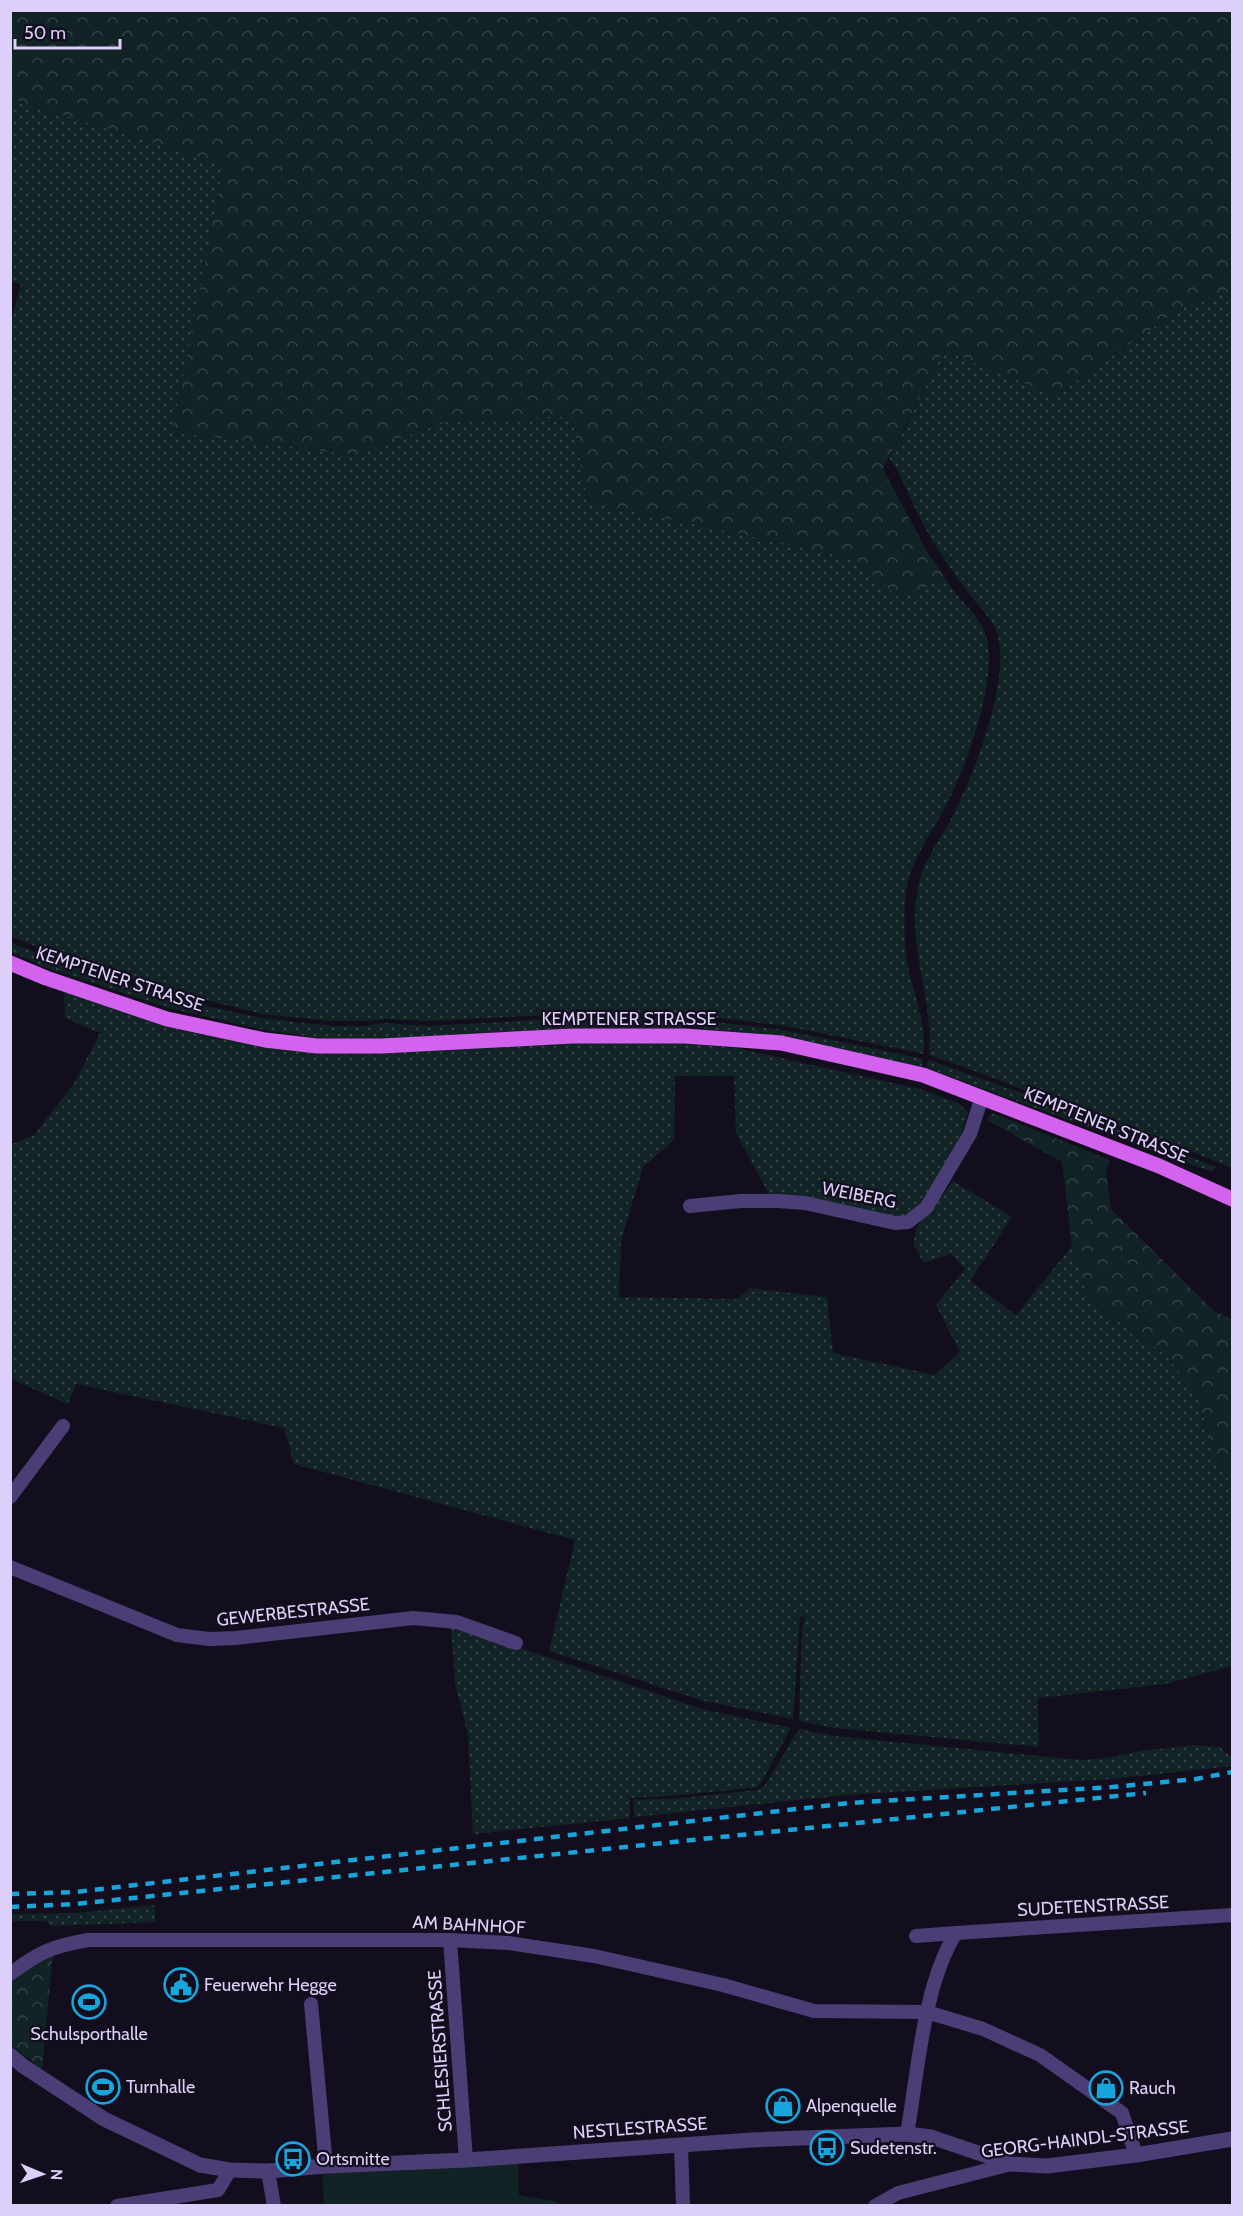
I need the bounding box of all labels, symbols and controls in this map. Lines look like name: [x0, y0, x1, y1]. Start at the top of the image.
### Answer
scale bar: [15, 12, 120, 50]
text: 50 m: [24, 22, 66, 44]
street label: KEMPTENER STRASSE: [33, 941, 207, 1017]
street label: KEMPTENER STRASSE: [541, 1008, 717, 1030]
street label: KEMPTENER STRASSE: [1021, 1082, 1191, 1168]
street label: WEIBERG: [820, 1177, 898, 1213]
street label: GEWERBESTRASSE: [215, 1593, 371, 1631]
street label: SUDETENSTRASSE: [1017, 1891, 1169, 1921]
street label: AM BAHNHOF: [412, 1911, 527, 1939]
public building icon: Feuerwehr Hegge: [163, 1967, 199, 2003]
street label: SCHLESIERSTRASSE: [423, 1969, 457, 2133]
place label: Feuerwehr Hegge: [204, 1974, 337, 1996]
sports icon: Schulsporthalle: [71, 1984, 107, 2020]
place label: Schulsporthalle: [30, 2023, 148, 2045]
sports icon: Turnhalle: [85, 2069, 121, 2105]
shop icon: Rauch: [1088, 2070, 1124, 2106]
place label: Turnhalle: [126, 2076, 195, 2098]
place label: Rauch: [1129, 2077, 1176, 2099]
shop icon: Alpenquelle: [765, 2088, 801, 2124]
place label: Alpenquelle: [806, 2095, 897, 2117]
street label: NESTLESTRASSE: [572, 2112, 708, 2144]
street label: GEORG-HAINDL-STRASSE: [980, 2115, 1190, 2163]
bus stop icon: Sudetenstr.: [809, 2130, 845, 2166]
place label: Sudetenstr.: [850, 2137, 937, 2159]
bus stop icon: Ortsmitte: [275, 2141, 311, 2177]
north arrow: [12, 2144, 72, 2204]
place label: Ortsmitte: [316, 2148, 390, 2170]
text: N: [47, 2169, 66, 2180]

